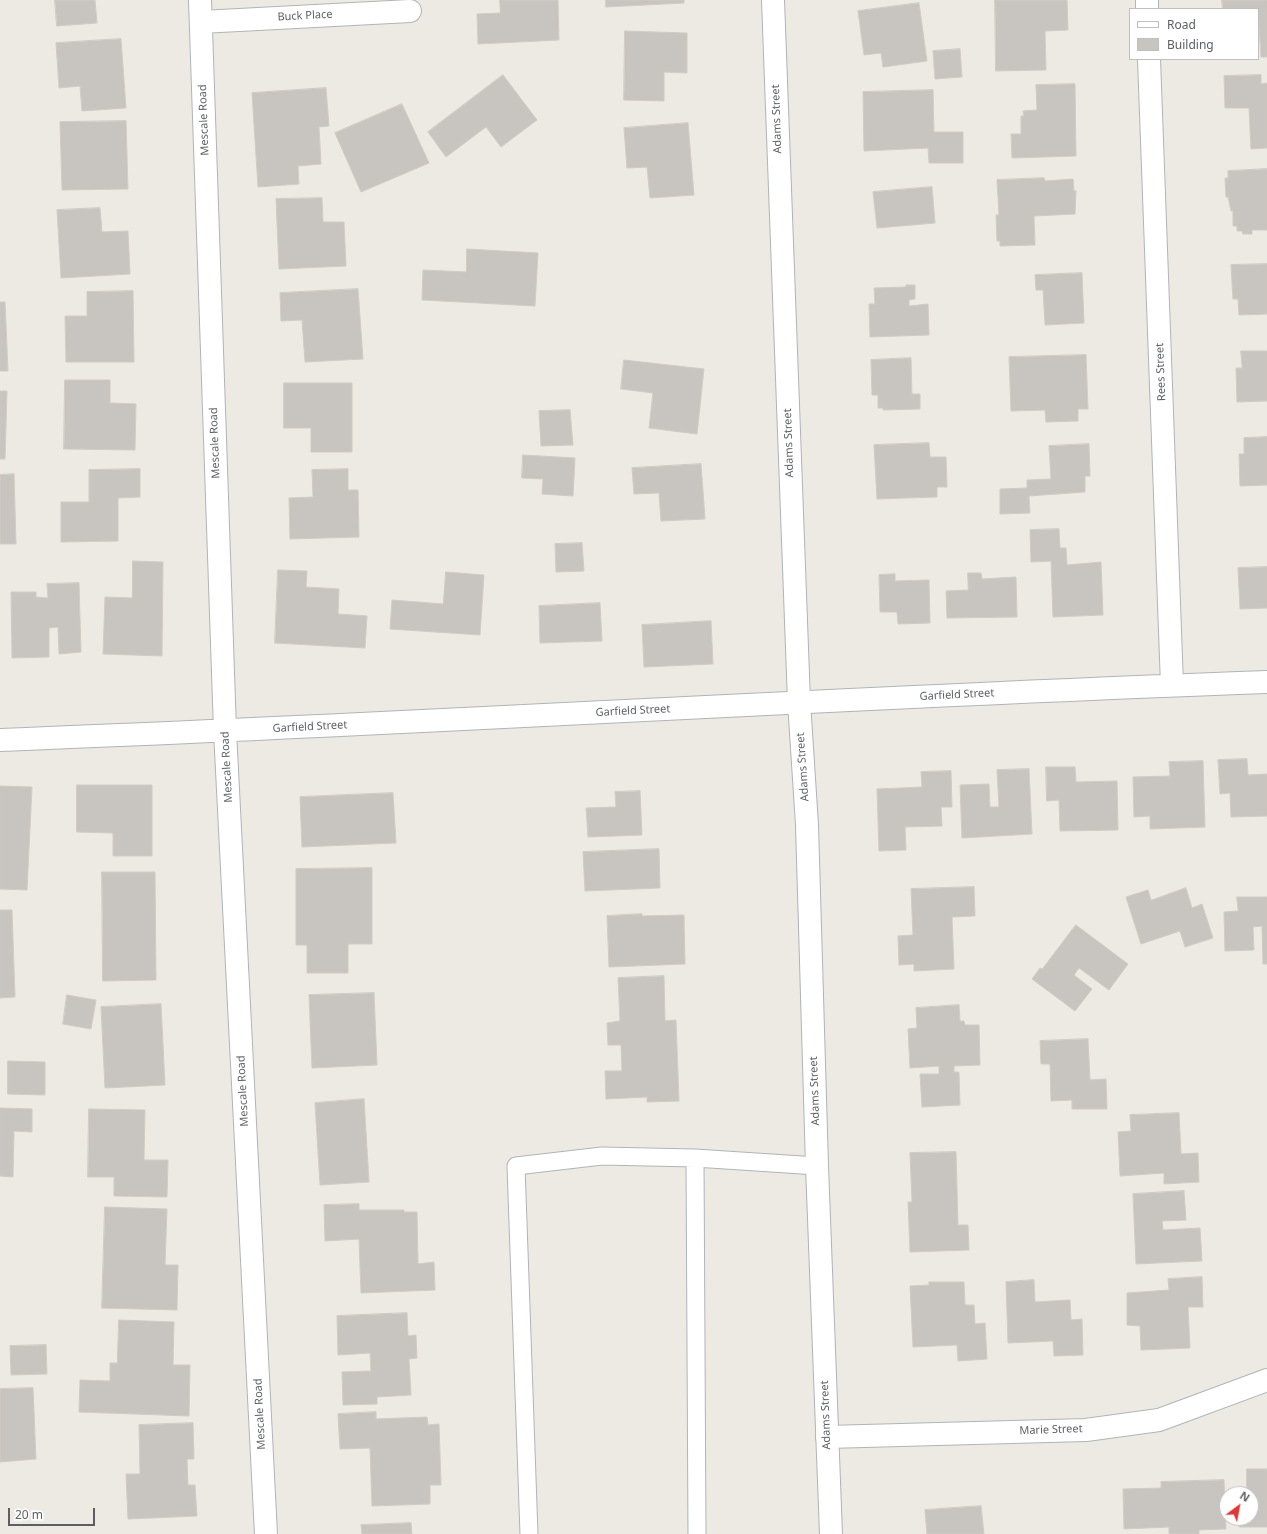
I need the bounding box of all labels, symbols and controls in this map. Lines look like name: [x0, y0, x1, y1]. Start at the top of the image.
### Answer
street label: Buck Place: [277, 8, 333, 24]
legend: [1129, 8, 1259, 60]
text: Road: [1167, 16, 1196, 33]
text: Building: [1167, 36, 1214, 53]
street label: Mescale Road: [196, 84, 212, 156]
street label: Adams Street: [769, 84, 785, 154]
street label: Rees Street: [1153, 343, 1169, 401]
street label: Mescale Road: [207, 407, 223, 479]
street label: Adams Street: [781, 408, 797, 478]
street label: Garfield Street: [919, 686, 995, 704]
street label: Garfield Street: [595, 702, 671, 720]
street label: Garfield Street: [272, 718, 348, 736]
street label: Mescale Road: [219, 731, 235, 803]
street label: Adams Street: [794, 732, 812, 802]
street label: Mescale Road: [235, 1055, 251, 1127]
street label: Adams Street: [807, 1056, 823, 1126]
street label: Mescale Road: [252, 1378, 268, 1450]
street label: Adams Street: [818, 1380, 834, 1450]
street label: Marie Street: [1019, 1422, 1083, 1438]
north arrow: [1219, 1486, 1259, 1526]
text: N: [1237, 1488, 1253, 1505]
scale bar: [10, 1500, 97, 1526]
text: 20 m: [15, 1506, 43, 1523]

